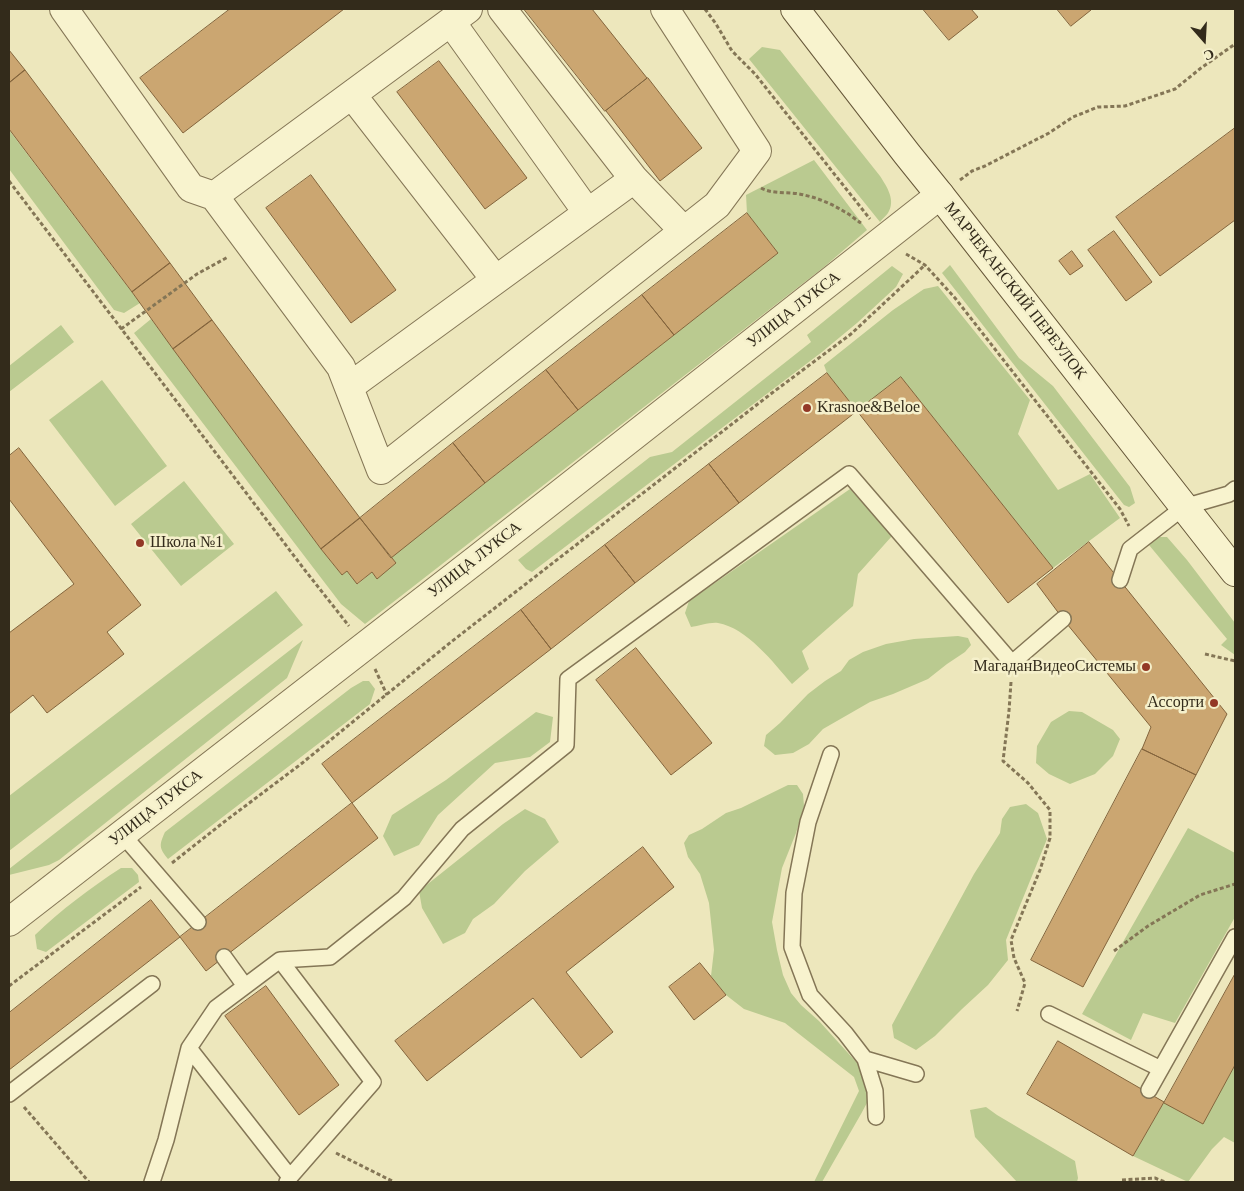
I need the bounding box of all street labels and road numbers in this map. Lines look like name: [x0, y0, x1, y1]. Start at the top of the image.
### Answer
street label: МАРЧЕКАНСКИЙ ПЕРЕУЛОК: [940, 199, 1090, 383]
street label: УЛИЦА ЛУКСА: [744, 268, 844, 352]
street label: УЛИЦА ЛУКСА: [425, 518, 525, 602]
street label: УЛИЦА ЛУКСА: [106, 766, 206, 850]

